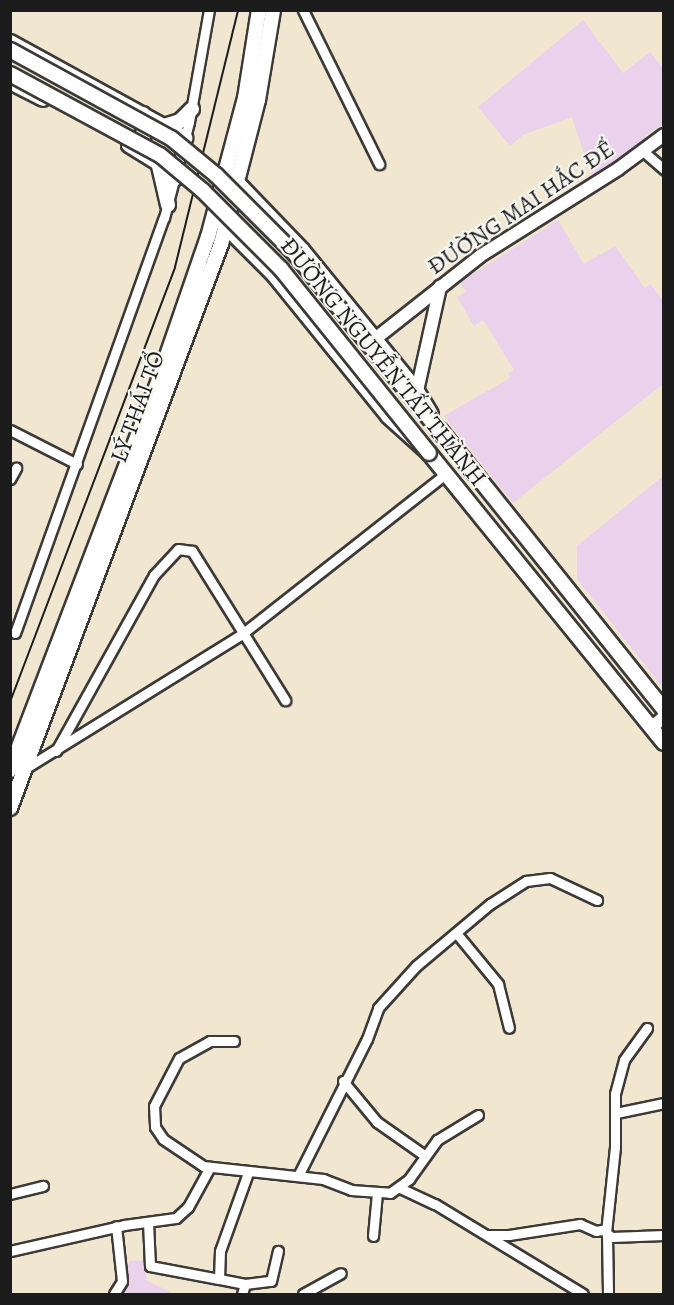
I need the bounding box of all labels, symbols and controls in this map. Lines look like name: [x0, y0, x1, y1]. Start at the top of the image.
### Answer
street label: ĐƯỜNG MAI HẮC ĐẾ: [422, 135, 620, 281]
street label: ĐƯỜNG NGUYỄN TẤT THÀNH: [274, 232, 492, 492]
street label: LÝ THÁI TỔ: [105, 347, 171, 467]

